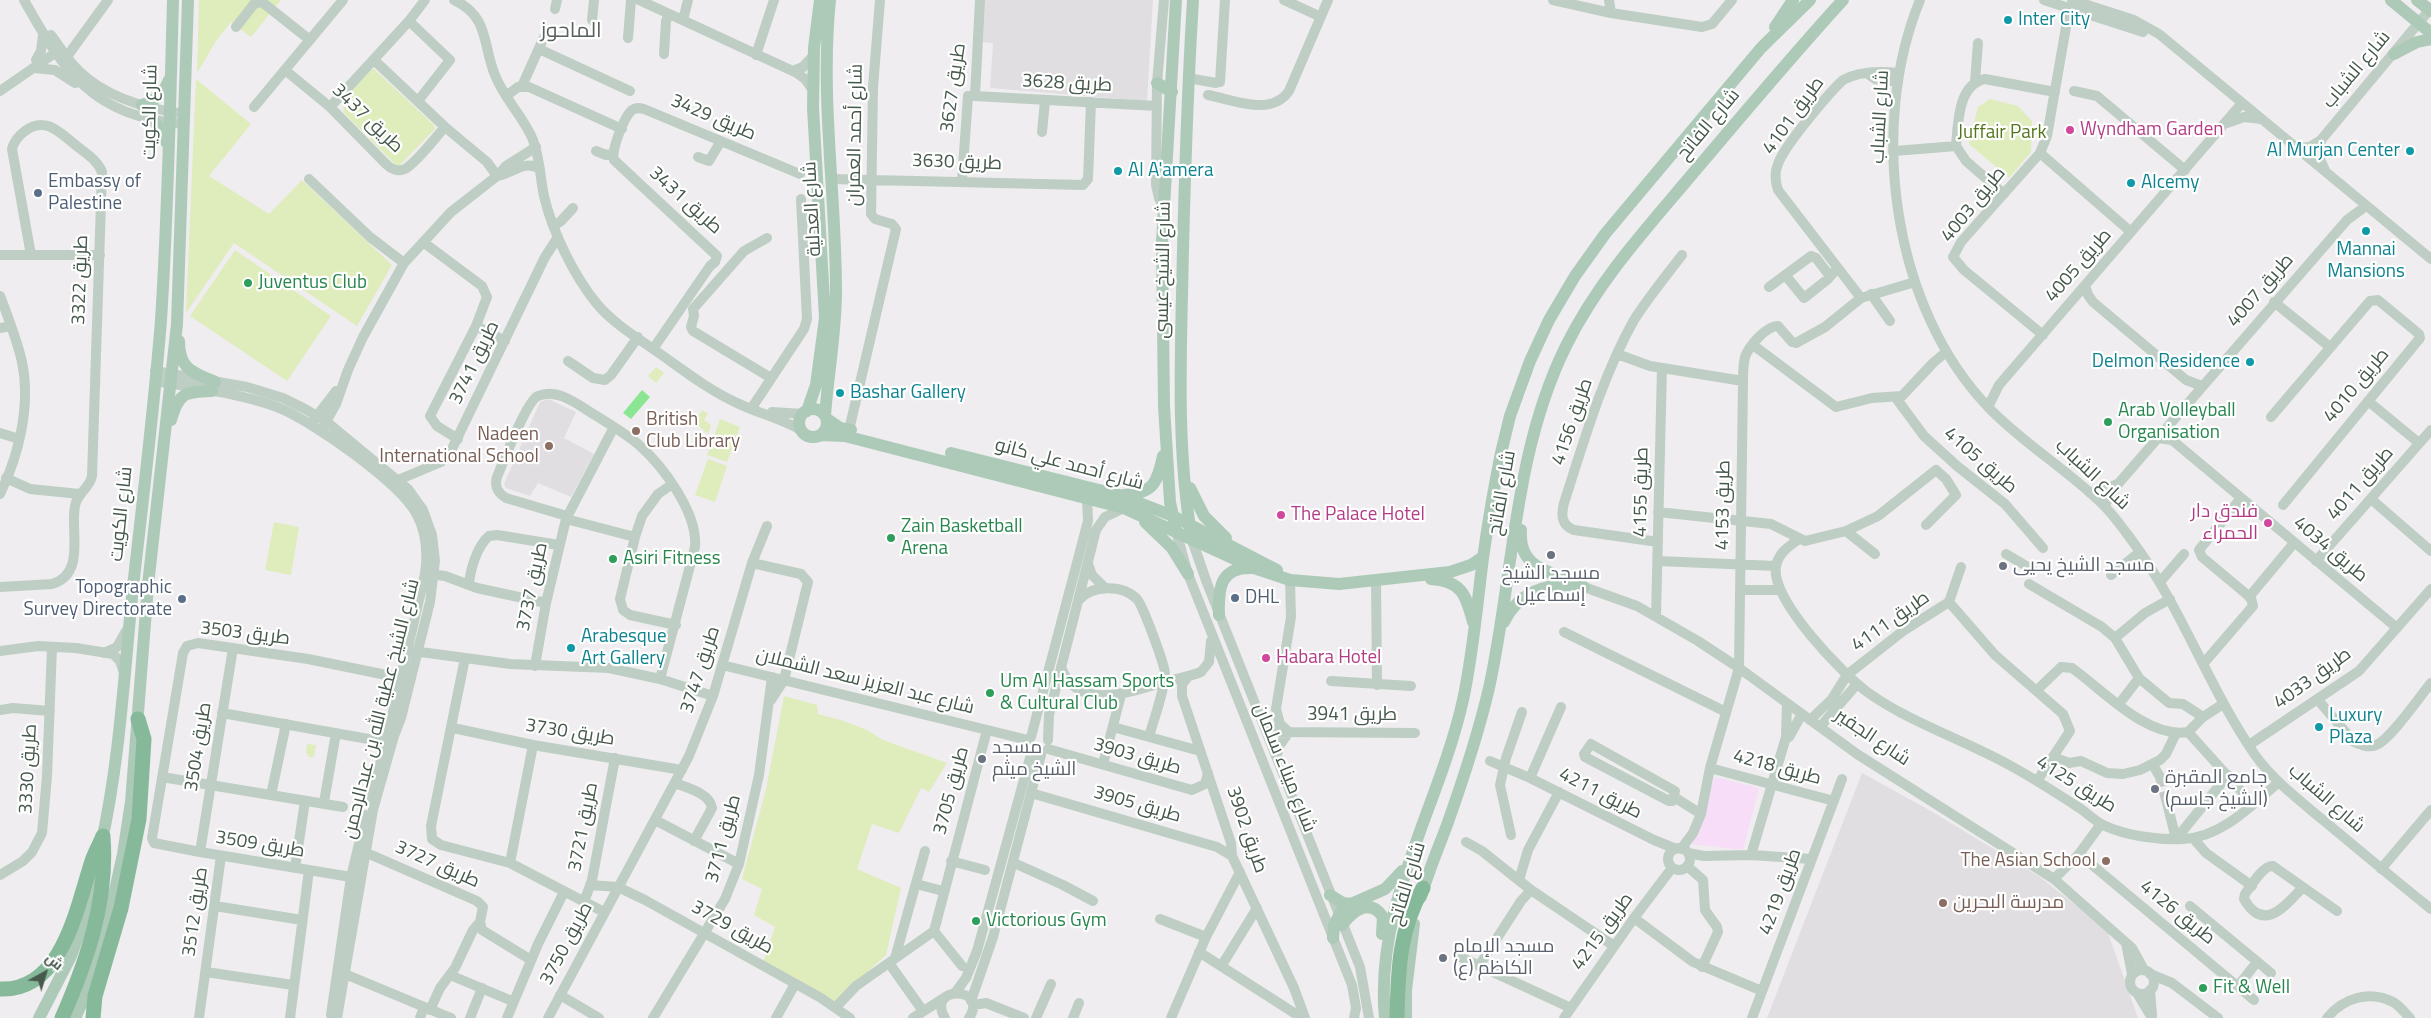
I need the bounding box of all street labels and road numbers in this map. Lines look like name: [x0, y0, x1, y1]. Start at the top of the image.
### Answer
street label: شارع الشباب: [2318, 27, 2396, 113]
street label: طريق 3627: [936, 42, 972, 134]
street label: شارع الكويت: [139, 64, 163, 160]
street label: شارع أحمد العمران: [843, 64, 869, 206]
street label: طريق 3628: [1021, 70, 1113, 98]
street label: شارع الشباب: [1867, 70, 1895, 164]
street label: طريق 4101: [1758, 73, 1830, 159]
street label: طريق 3437: [327, 79, 407, 159]
street label: شارع الفاتح: [1673, 85, 1745, 165]
street label: طريق 3429: [667, 90, 759, 146]
street label: طريق 3630: [912, 150, 1002, 176]
street label: شارع العدلية: [799, 161, 827, 257]
street label: طريق 3431: [644, 162, 726, 240]
street label: طريق 4003: [1937, 163, 2011, 247]
street label: شارع الشيخ عيسى: [1151, 201, 1177, 339]
street label: طريق 4005: [2041, 225, 2117, 307]
street label: طريق 3322: [68, 235, 94, 325]
street label: طريق 4007: [2223, 250, 2299, 332]
street label: طريق 3741: [445, 317, 505, 409]
street label: طريق 4010: [2319, 344, 2395, 428]
street label: طريق 4156: [1548, 376, 1598, 468]
street label: طريق 4105: [1939, 423, 2021, 499]
street label: شارع أحمد علي كانو: [992, 434, 1146, 496]
street label: شارع الشباب: [2050, 435, 2134, 515]
street label: طريق 4011: [2323, 443, 2399, 525]
street label: طريق 4155: [1630, 447, 1654, 537]
street label: شارع الفاتح: [1484, 449, 1522, 537]
street label: طريق 4153: [1712, 460, 1736, 550]
street label: شارع الكويت: [106, 465, 138, 563]
street label: طريق 4034: [2288, 512, 2372, 588]
street label: طريق 3737: [512, 541, 554, 633]
street label: شارع الشيخ عطية الله بن عبدالرحمن: [339, 577, 425, 841]
street label: طريق 4111: [1848, 587, 1934, 657]
street label: طريق 3503: [199, 617, 291, 651]
street label: طريق 3747: [676, 624, 726, 716]
street label: طريق 4033: [2270, 643, 2356, 715]
street label: شارع عبد العزيز سعد الشملان: [754, 644, 976, 720]
street label: شارع ميناء سلمان: [1248, 700, 1320, 836]
street label: طريق 3504: [181, 701, 217, 793]
street label: طريق 3941: [1307, 704, 1397, 726]
street label: شارع الجفير: [1830, 704, 1914, 772]
street label: طريق 3730: [524, 715, 616, 751]
street label: طريق 3330: [15, 723, 43, 815]
street label: طريق 3903: [1091, 734, 1183, 780]
street label: طريق 3705: [929, 745, 975, 837]
street label: طريق 4218: [1731, 745, 1823, 791]
street label: طريق 4125: [2032, 751, 2120, 819]
street label: شارع الشباب: [2283, 760, 2369, 838]
street label: طريق 4211: [1555, 763, 1645, 825]
street label: طريق 3721: [564, 781, 604, 873]
street label: طريق 3905: [1091, 782, 1183, 828]
street label: طريق 3902: [1221, 784, 1271, 876]
street label: طريق 3711: [701, 793, 747, 885]
street label: طريق 3509: [214, 827, 306, 863]
street label: طريق 3727: [391, 836, 483, 894]
street label: شارع الفاتح: [1385, 840, 1431, 928]
street label: طريق 4219: [1755, 846, 1807, 938]
street label: طريق 3512: [178, 866, 214, 958]
street label: طريق 4126: [2135, 876, 2219, 950]
street label: طريق 4215: [1567, 889, 1639, 975]
street label: طريق 3729: [687, 896, 777, 960]
street label: طريق 3750: [536, 899, 598, 989]

